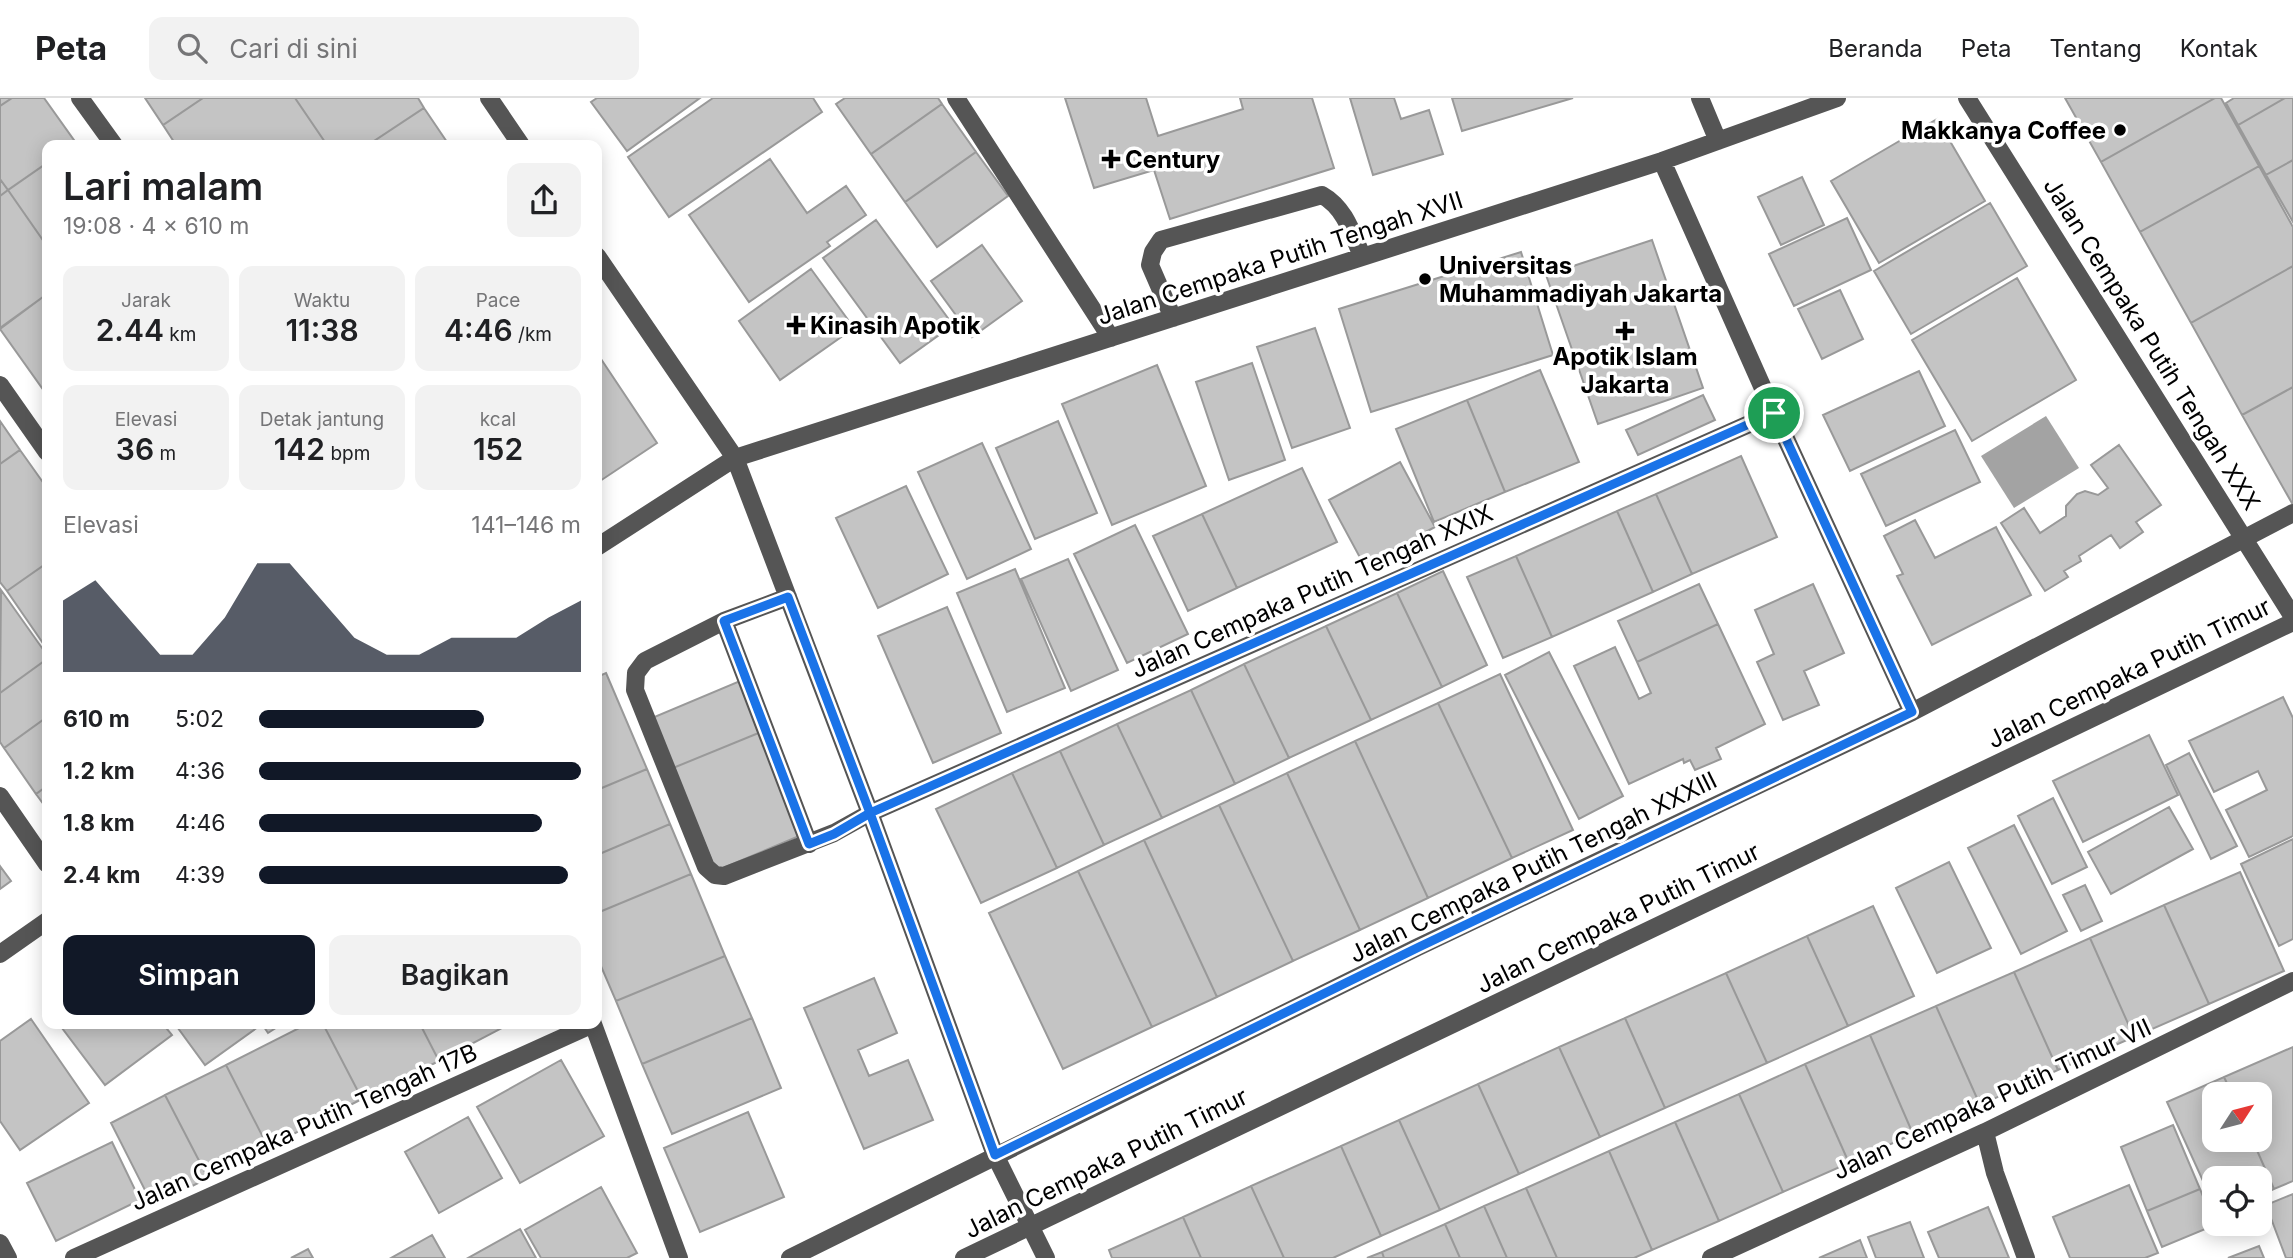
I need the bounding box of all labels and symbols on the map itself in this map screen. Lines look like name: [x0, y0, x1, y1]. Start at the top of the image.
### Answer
place label: Makkanya Coffee: [1901, 116, 2106, 145]
marker: Makkanya Coffee: [2112, 122, 2128, 138]
place label: Century: [1125, 145, 1221, 174]
marker: Century: [1103, 151, 1119, 167]
street label: Jalan Cempaka Putih Tengah XXX: [2037, 173, 2267, 515]
street label: Jalan Cempaka Putih Tengah XVII: [1094, 185, 1466, 331]
place label: Universitas Muhammadiyah Jakarta: [1439, 251, 1722, 308]
marker: Universitas Muhammadiyah Jakarta: [1417, 271, 1433, 287]
place label: Kinasih Apotik: [810, 311, 980, 340]
marker: Kinasih Apotik: [788, 317, 804, 333]
marker: Apotik Islam Jakarta: [1617, 323, 1633, 339]
place label: Apotik Islam Jakarta: [1552, 342, 1698, 399]
pin: [1744, 383, 1804, 443]
street label: Jalan Cempaka Putih Tengah XXIX: [1127, 498, 1497, 684]
street label: Jalan Cempaka Putih Timur: [1983, 592, 2275, 754]
street label: Jalan Cempaka Putih Tengah XXXIII: [1345, 765, 1721, 969]
street label: Jalan Cempaka Putih Timur: [1472, 837, 1764, 999]
street label: Jalan Cempaka Putih Timur VII: [1828, 1012, 2156, 1186]
street label: Jalan Cempaka Putih Tengah 17B: [126, 1037, 482, 1217]
street label: Jalan Cempaka Putih Timur: [960, 1082, 1252, 1244]
north arrow: [2202, 1082, 2272, 1152]

